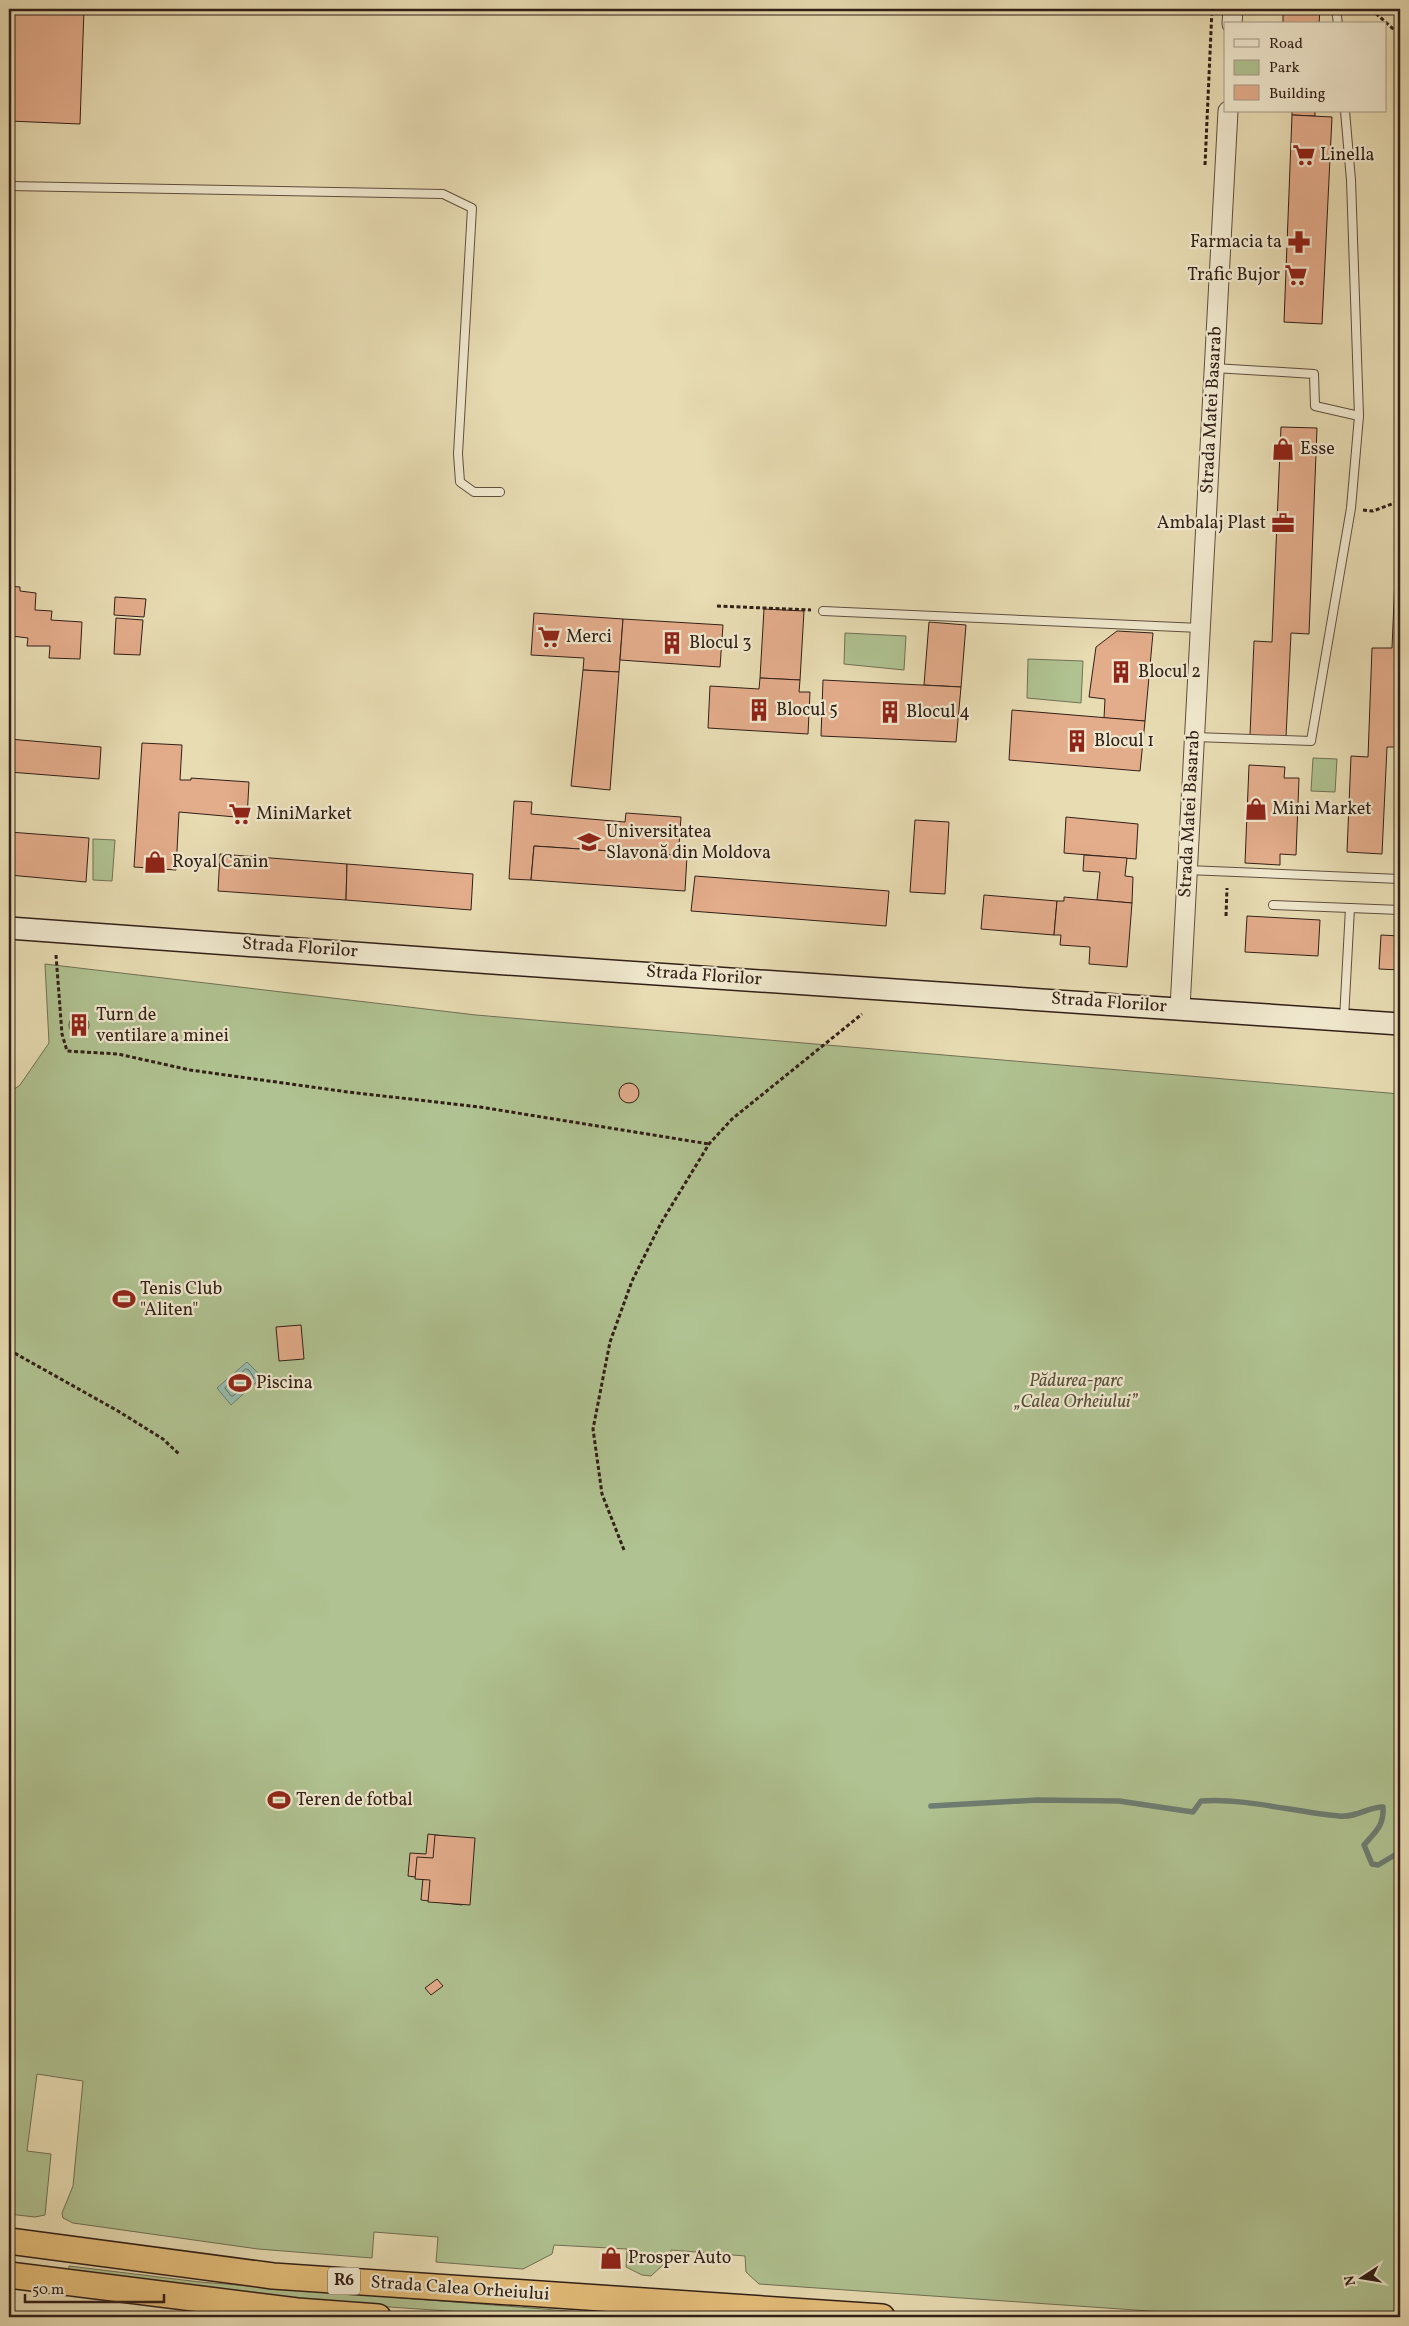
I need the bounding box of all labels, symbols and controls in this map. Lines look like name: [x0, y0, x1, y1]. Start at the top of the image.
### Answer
legend: [1224, 22, 1386, 112]
text: Road: [1269, 34, 1303, 55]
text: Park: [1269, 58, 1300, 79]
text: Building: [1269, 84, 1326, 105]
supermarket icon: Linella: [1291, 142, 1317, 168]
place label: Linella: [1320, 143, 1375, 168]
pharmacy icon: Farmacia ta: [1286, 229, 1312, 255]
place label: Farmacia ta: [1190, 230, 1282, 255]
supermarket icon: Trafic Bujor: [1283, 262, 1309, 288]
place label: Trafic Bujor: [1187, 263, 1280, 288]
street label: Strada Matei Basarab: [1195, 325, 1229, 494]
shop icon: Esse: [1270, 436, 1296, 462]
place label: Esse: [1300, 437, 1335, 462]
office icon: Ambalaj Plast: [1270, 510, 1296, 536]
place label: Ambalaj Plast: [1157, 511, 1266, 536]
supermarket icon: Merci: [536, 624, 562, 650]
place label: Merci: [566, 625, 612, 650]
building icon: Blocul 3: [659, 630, 685, 656]
place label: Blocul 3: [689, 631, 752, 656]
building icon: Blocul 2: [1108, 659, 1134, 685]
place label: Blocul 2: [1138, 660, 1201, 685]
building icon: Blocul 5: [746, 697, 772, 723]
place label: Blocul 5: [776, 698, 838, 723]
building icon: Blocul 4: [877, 699, 903, 725]
place label: Blocul 4: [906, 700, 970, 725]
building icon: Blocul 1: [1064, 728, 1090, 754]
place label: Blocul 1: [1094, 729, 1154, 754]
street label: Strada Matei Basarab: [1173, 729, 1207, 898]
shop icon: Mini Market: [1243, 796, 1269, 822]
place label: Mini Market: [1272, 797, 1372, 822]
supermarket icon: MiniMarket: [227, 801, 253, 827]
place label: MiniMarket: [256, 802, 352, 827]
place label: Universitatea Slavonă din Moldova: [606, 820, 771, 866]
school or university icon: Universitatea Slavonă din Moldova: [576, 829, 602, 855]
shop icon: Royal Canin: [142, 849, 168, 875]
place label: Royal Canin: [172, 850, 269, 875]
street label: Strada Florilor: [241, 931, 359, 965]
street label: Strada Florilor: [645, 959, 763, 993]
street label: Strada Florilor: [1050, 986, 1168, 1020]
place label: Turn de ventilare a minei: [96, 1003, 229, 1049]
building icon: Turn de ventilare a minei: [66, 1012, 92, 1038]
place label: Tenis Club "Aliten": [140, 1277, 223, 1323]
sports icon: Tenis Club "Aliten": [111, 1286, 137, 1312]
park label: Pădurea-parc „Calea Orheiului”: [1013, 1369, 1138, 1415]
sports icon: Piscina: [227, 1370, 253, 1396]
place label: Piscina: [256, 1371, 313, 1396]
sports icon: Teren de fotbal: [266, 1787, 292, 1813]
place label: Teren de fotbal: [296, 1788, 413, 1813]
shop icon: Prosper Auto: [598, 2245, 624, 2271]
place label: Prosper Auto: [628, 2246, 731, 2271]
north arrow: [1336, 2254, 1386, 2304]
road number: R6: [328, 2268, 360, 2294]
street label: Strada Calea Orheiului: [370, 2270, 550, 2308]
scale bar: [25, 2271, 164, 2303]
text: N: [1340, 2273, 1361, 2287]
text: 50 m: [32, 2280, 64, 2301]

